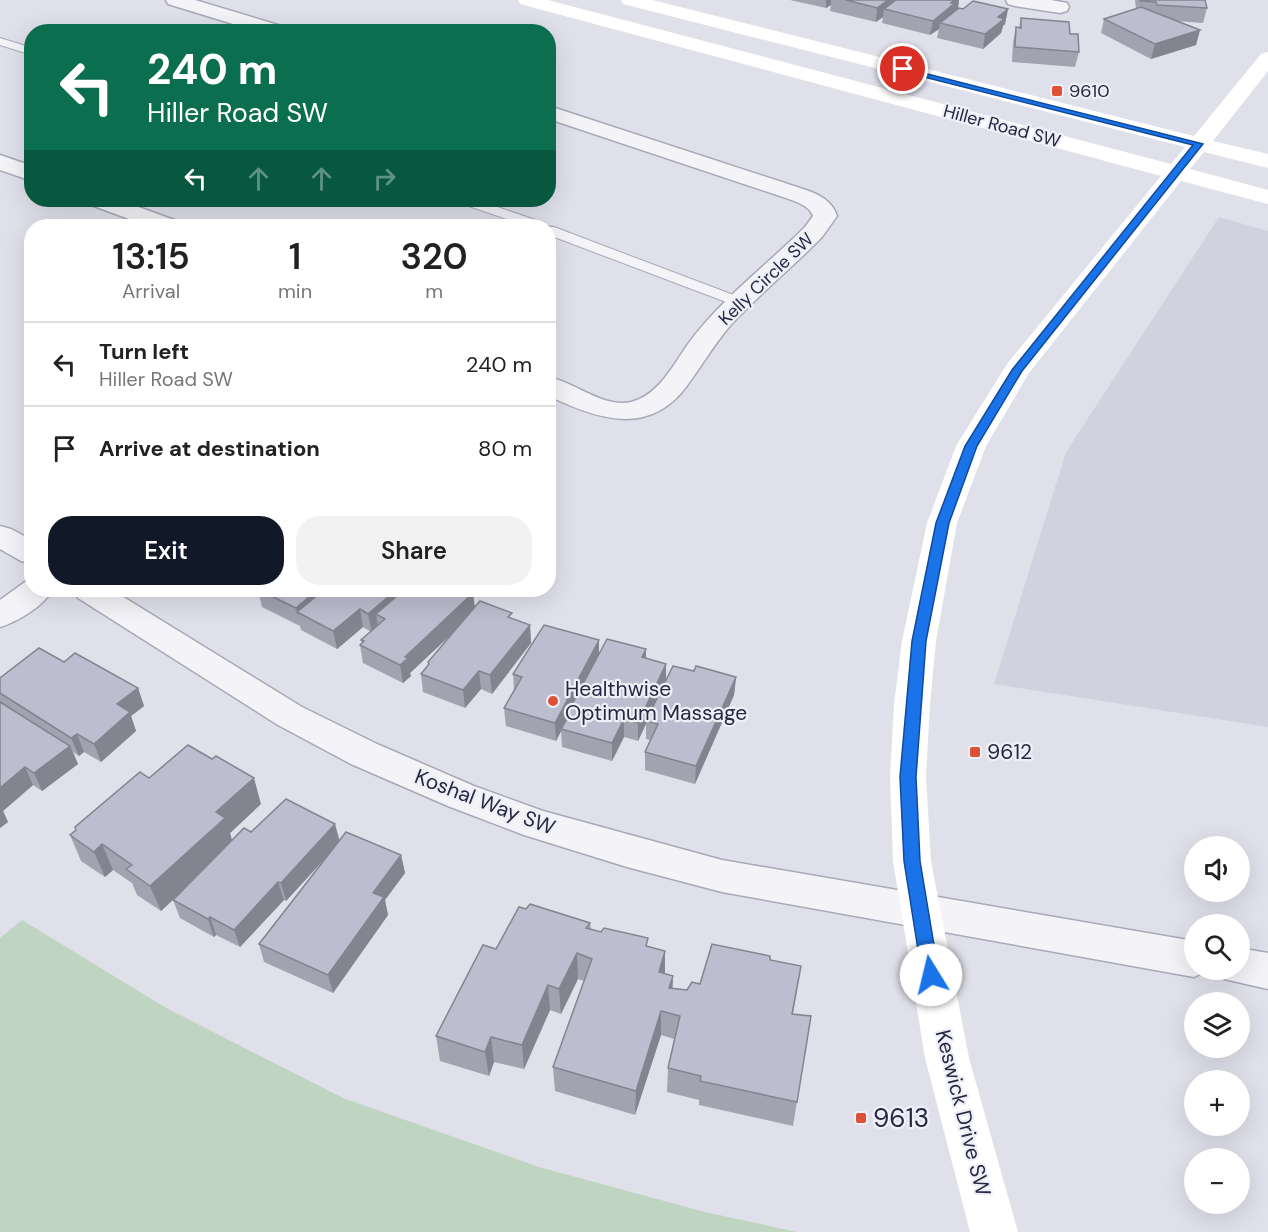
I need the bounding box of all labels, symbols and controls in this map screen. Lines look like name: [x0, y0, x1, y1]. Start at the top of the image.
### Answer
text: 240 m: [147, 42, 277, 97]
pin: [877, 43, 928, 94]
icon: left: [48, 48, 126, 126]
icon: arrive: [886, 52, 919, 85]
place label: 9610: [1069, 79, 1110, 103]
marker: 9610: [1050, 84, 1064, 98]
text: Hiller Road SW: [147, 95, 328, 130]
street label: Hiller Road SW: [941, 99, 1063, 153]
icon: left: [179, 162, 212, 195]
icon: ahead: [242, 162, 275, 195]
icon: ahead: [305, 162, 338, 195]
icon: right: [368, 162, 401, 195]
street label: Kelly Circle SW: [713, 228, 819, 330]
text: 13:15: [112, 233, 190, 280]
text: 1: [289, 233, 301, 280]
text: 320: [400, 233, 468, 280]
text: Arrival: [122, 278, 180, 304]
text: min: [278, 278, 312, 304]
text: m: [425, 278, 443, 304]
text: Turn left: [99, 337, 189, 366]
icon: left: [48, 348, 81, 381]
text: 240 m: [466, 350, 532, 379]
text: Hiller Road SW: [99, 366, 233, 392]
icon: arrive: [48, 432, 81, 465]
text: Arrive at destination: [99, 434, 320, 463]
text: 80 m: [478, 434, 532, 463]
button: Exit: [48, 516, 284, 585]
button: Share: [296, 516, 532, 585]
place label: Healthwise Optimum Massage: [565, 675, 747, 727]
marker: Healthwise Optimum Massage: [546, 694, 560, 708]
place label: 9612: [987, 738, 1032, 766]
marker: 9612: [968, 745, 982, 759]
street label: Koshal Way SW: [411, 762, 559, 842]
map controls: [1184, 836, 1250, 1214]
button: sound: [1184, 836, 1250, 902]
button: search: [1184, 914, 1250, 980]
position arrow: [899, 943, 963, 1007]
button: layers: [1184, 992, 1250, 1058]
street label: Keswick Drive SW: [929, 1027, 997, 1199]
button: +: [1184, 1070, 1250, 1136]
place label: 9613: [873, 1101, 929, 1135]
marker: 9613: [854, 1111, 868, 1125]
button: −: [1184, 1148, 1250, 1214]

